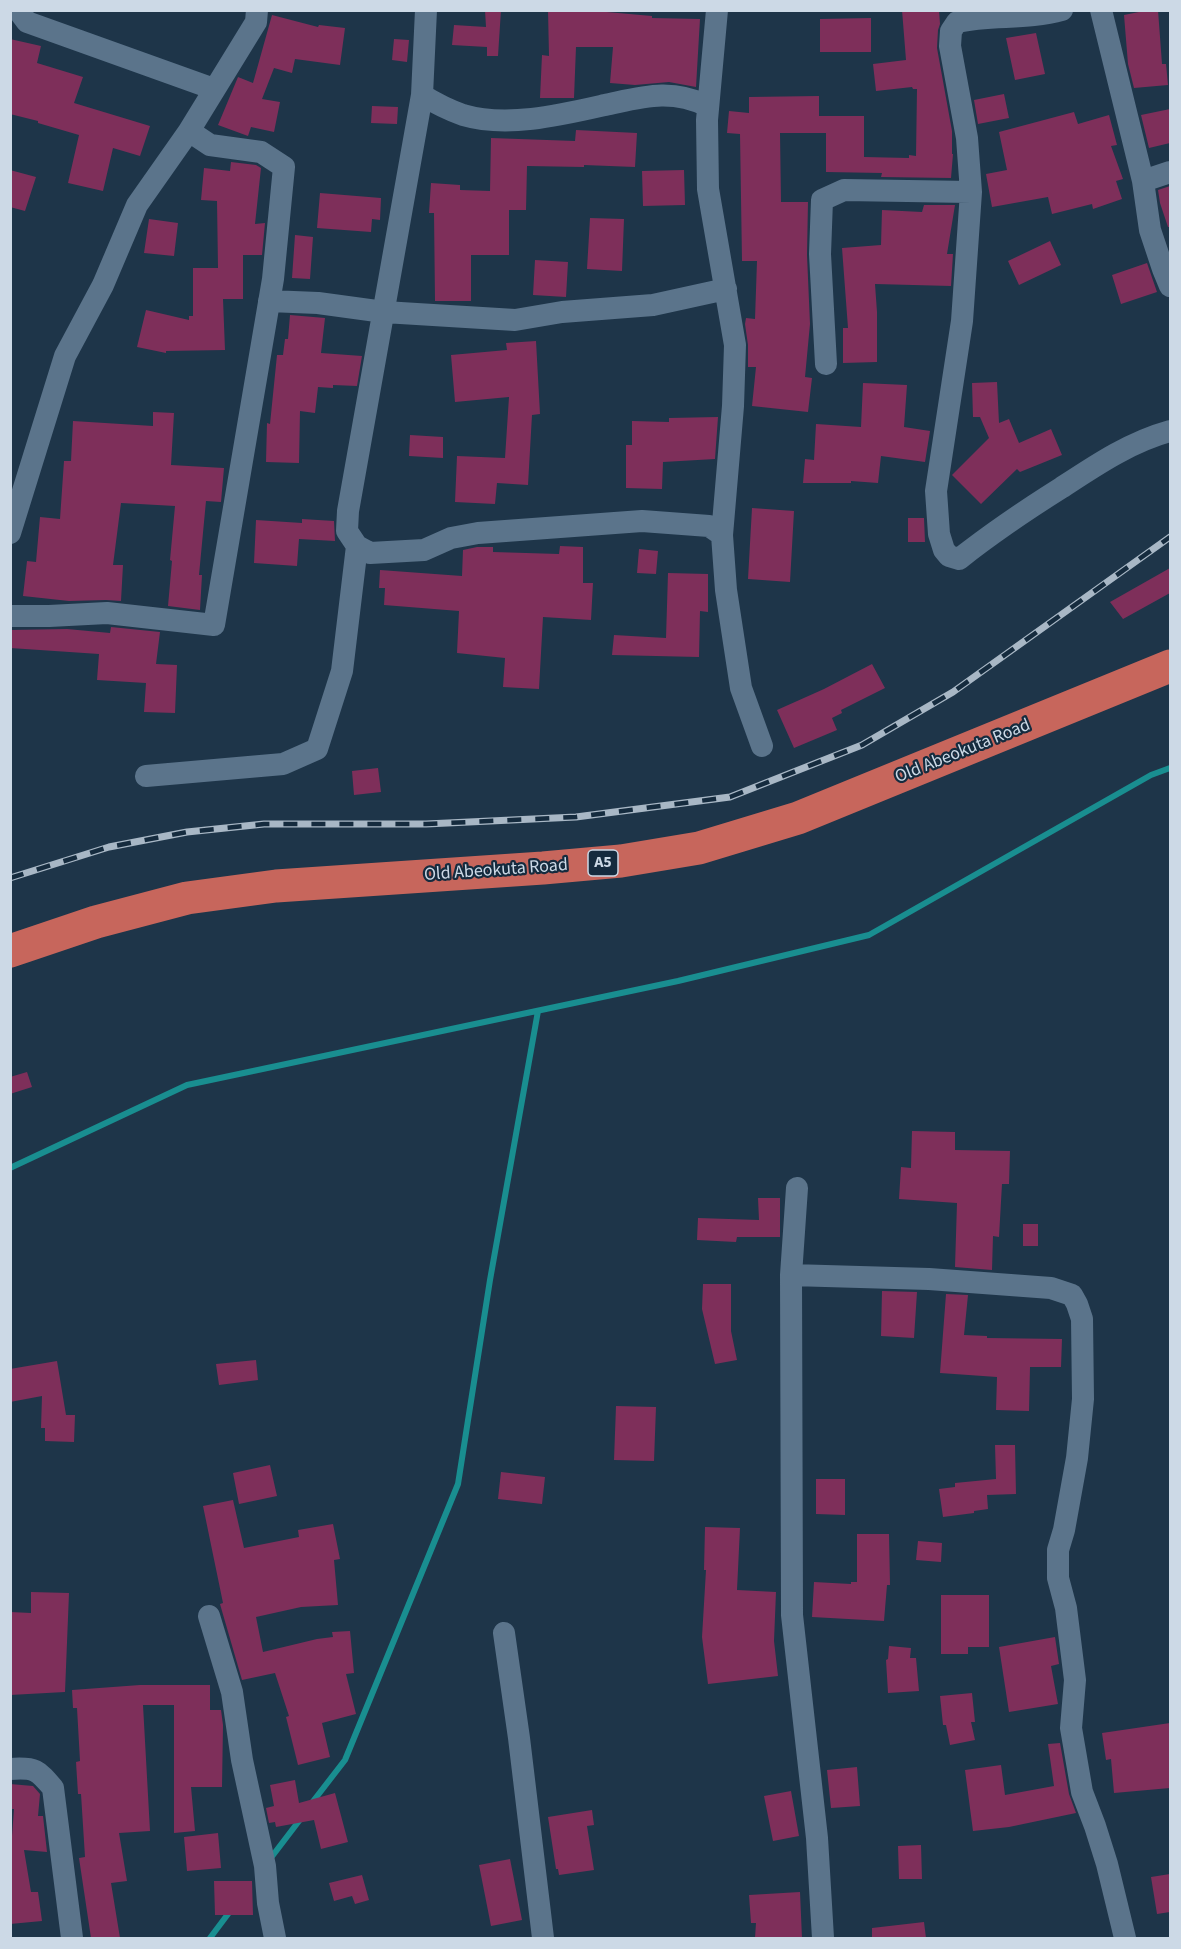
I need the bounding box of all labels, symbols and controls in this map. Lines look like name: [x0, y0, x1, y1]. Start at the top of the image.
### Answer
street label: Old Abeokuta Road: [892, 715, 1034, 789]
road number: A5: [588, 850, 618, 876]
street label: Old Abeokuta Road: [423, 855, 569, 887]

